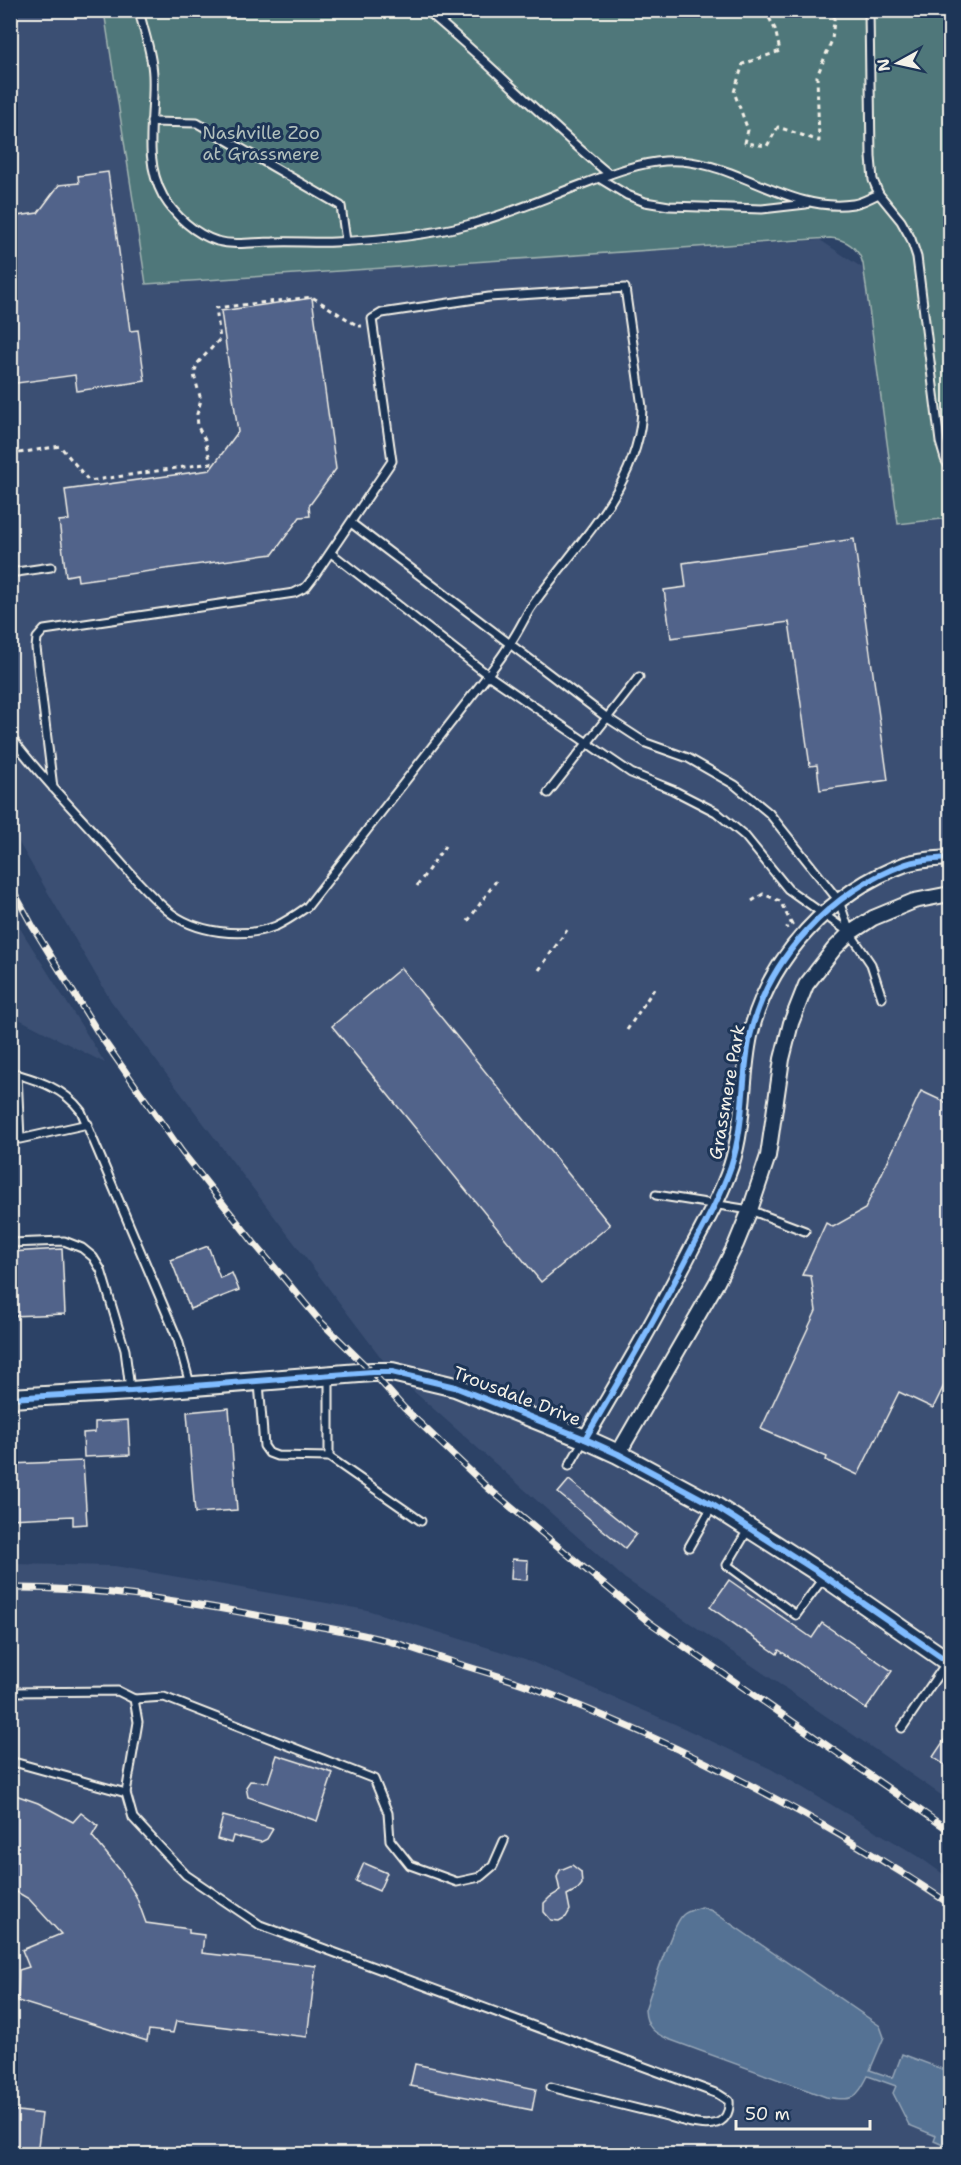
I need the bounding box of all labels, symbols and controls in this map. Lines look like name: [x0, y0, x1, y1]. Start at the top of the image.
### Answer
north arrow: [868, 33, 928, 93]
text: N: [872, 57, 895, 73]
park label: Nashville Zoo at Grassmere: [202, 121, 320, 166]
street label: Grassmere Park: [703, 1022, 751, 1162]
street label: Trousdale Drive: [450, 1361, 584, 1431]
scale bar: [736, 2093, 870, 2131]
text: 50 m: [745, 2102, 790, 2126]

